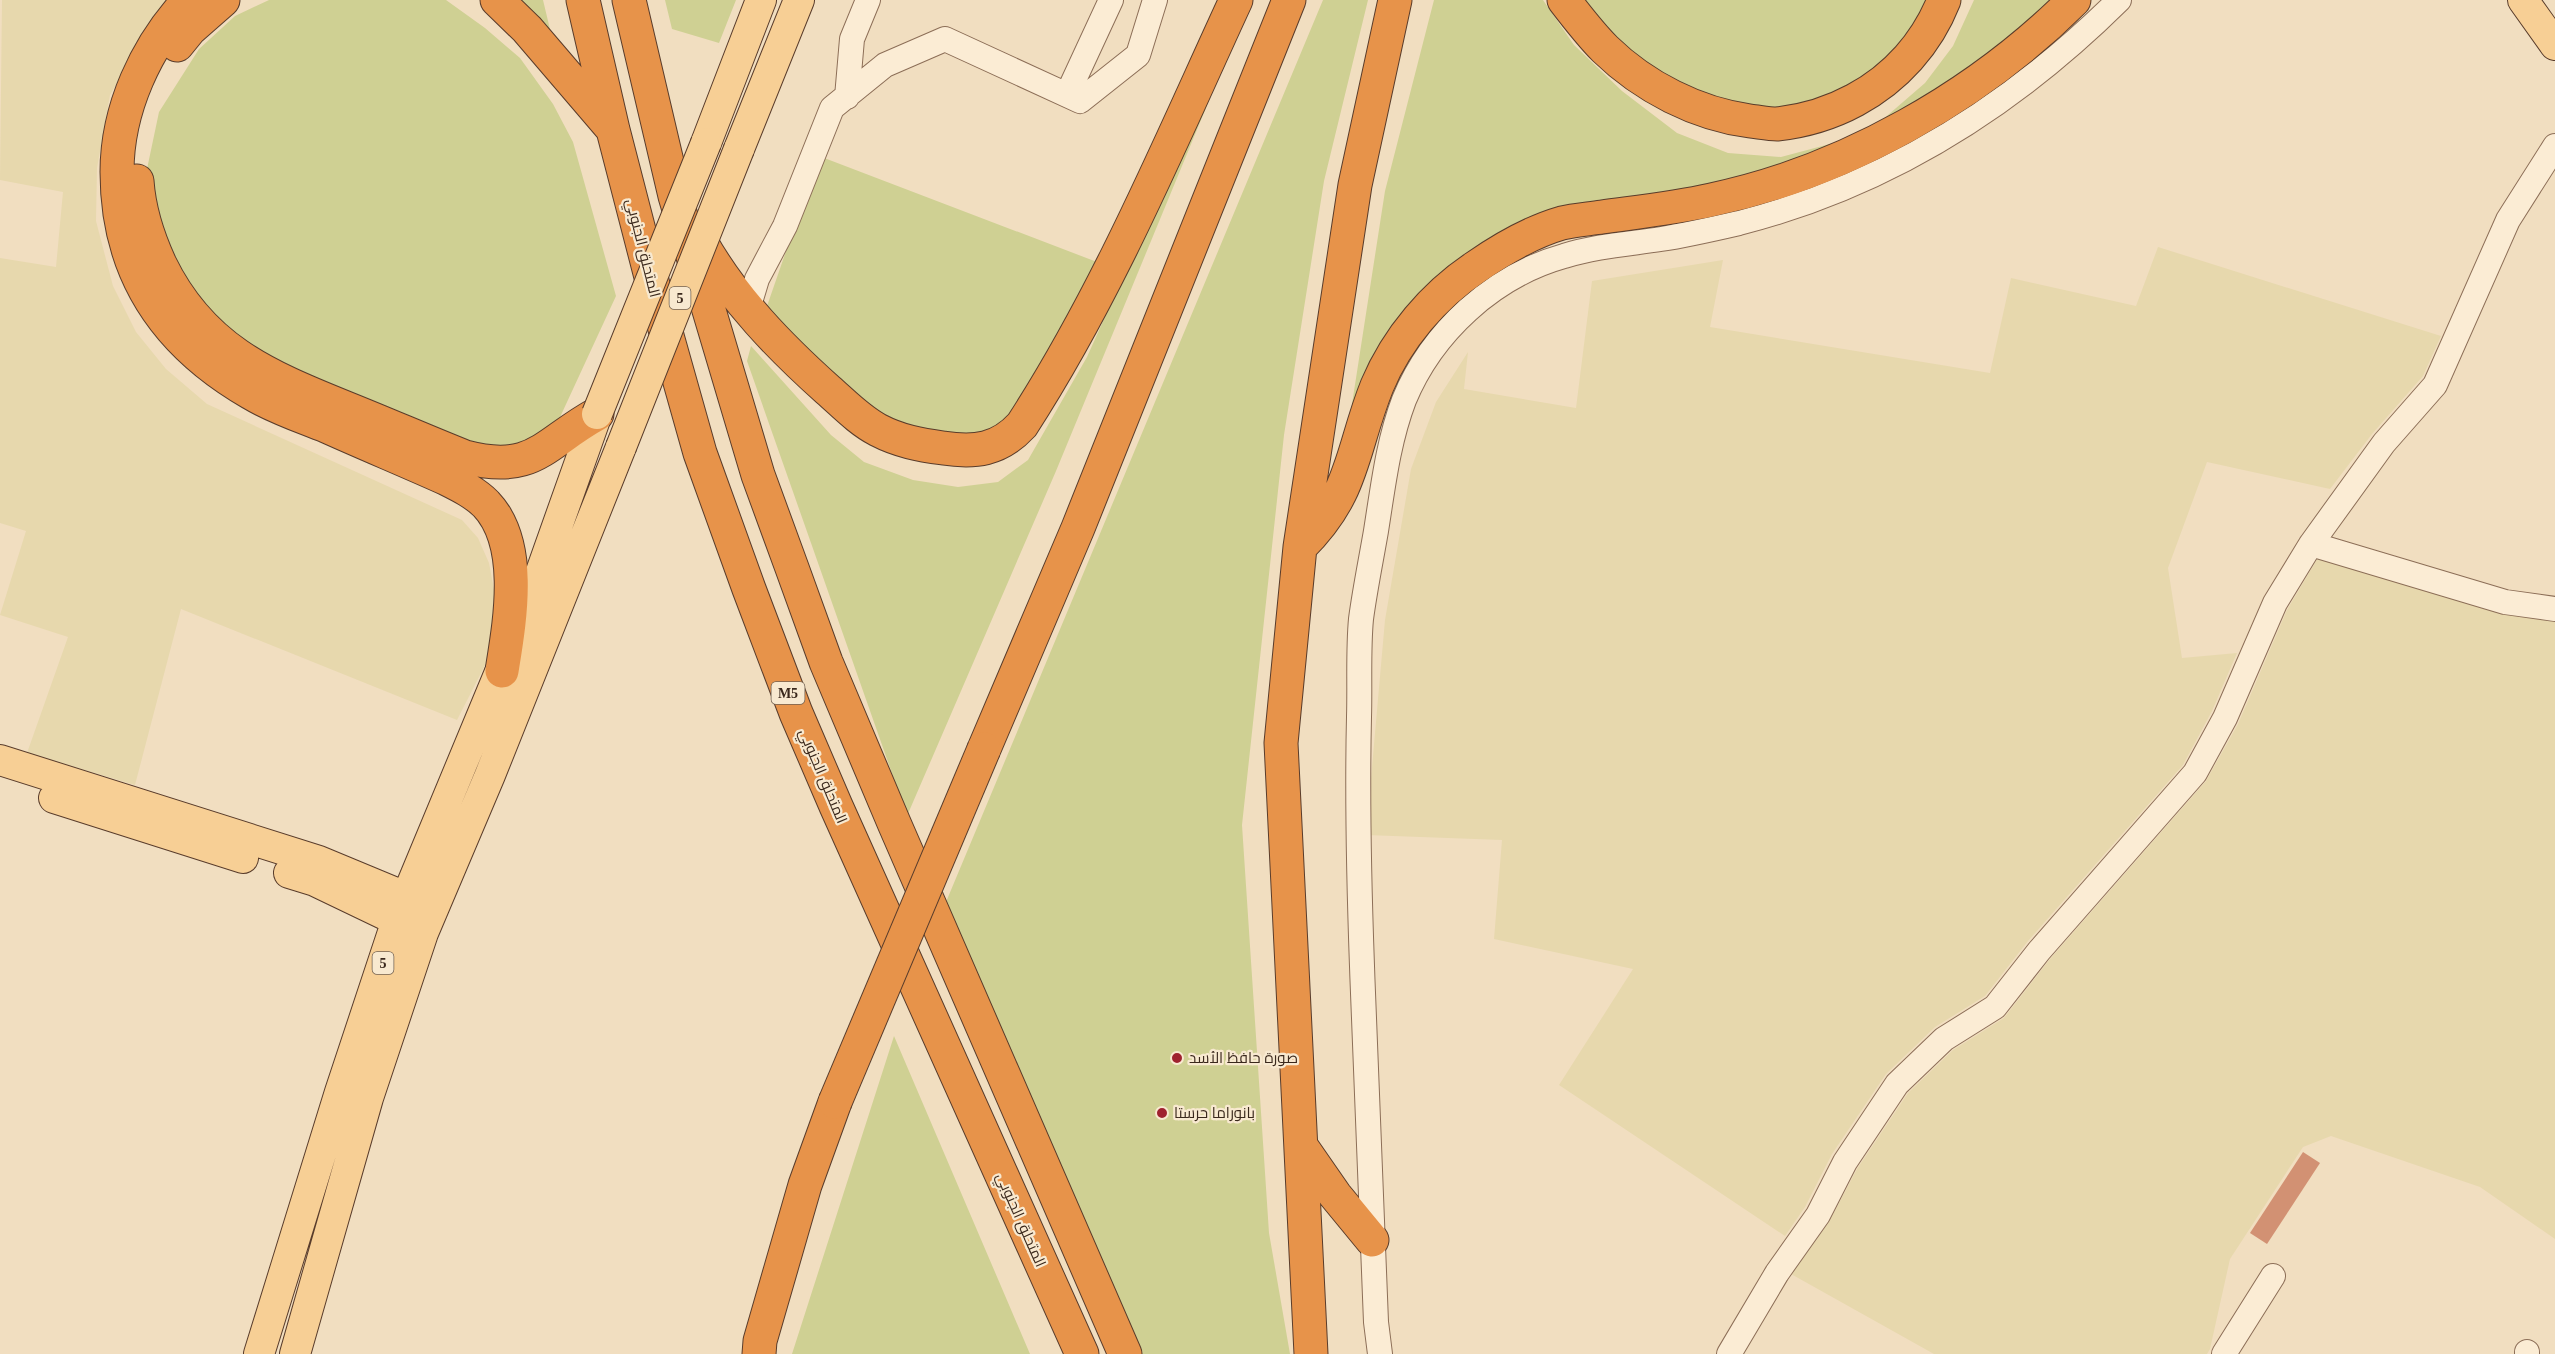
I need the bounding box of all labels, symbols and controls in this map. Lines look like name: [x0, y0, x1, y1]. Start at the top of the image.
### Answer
street label: المتحلق الجنوبي: [619, 197, 663, 300]
road number: 5: [670, 287, 690, 309]
road number: M5: [772, 682, 804, 704]
street label: المتحلق الجنوبي: [792, 726, 850, 827]
road number: 5: [372, 952, 394, 974]
place label: صورة حافظ الأسد: [1189, 1050, 1298, 1067]
marker: صورة حافظ الأسد: [1170, 1051, 1184, 1065]
place label: بانوراما حرستا: [1174, 1105, 1255, 1122]
marker: بانوراما حرستا: [1155, 1106, 1169, 1120]
street label: المتحلق الجنوبي: [989, 1171, 1049, 1271]

